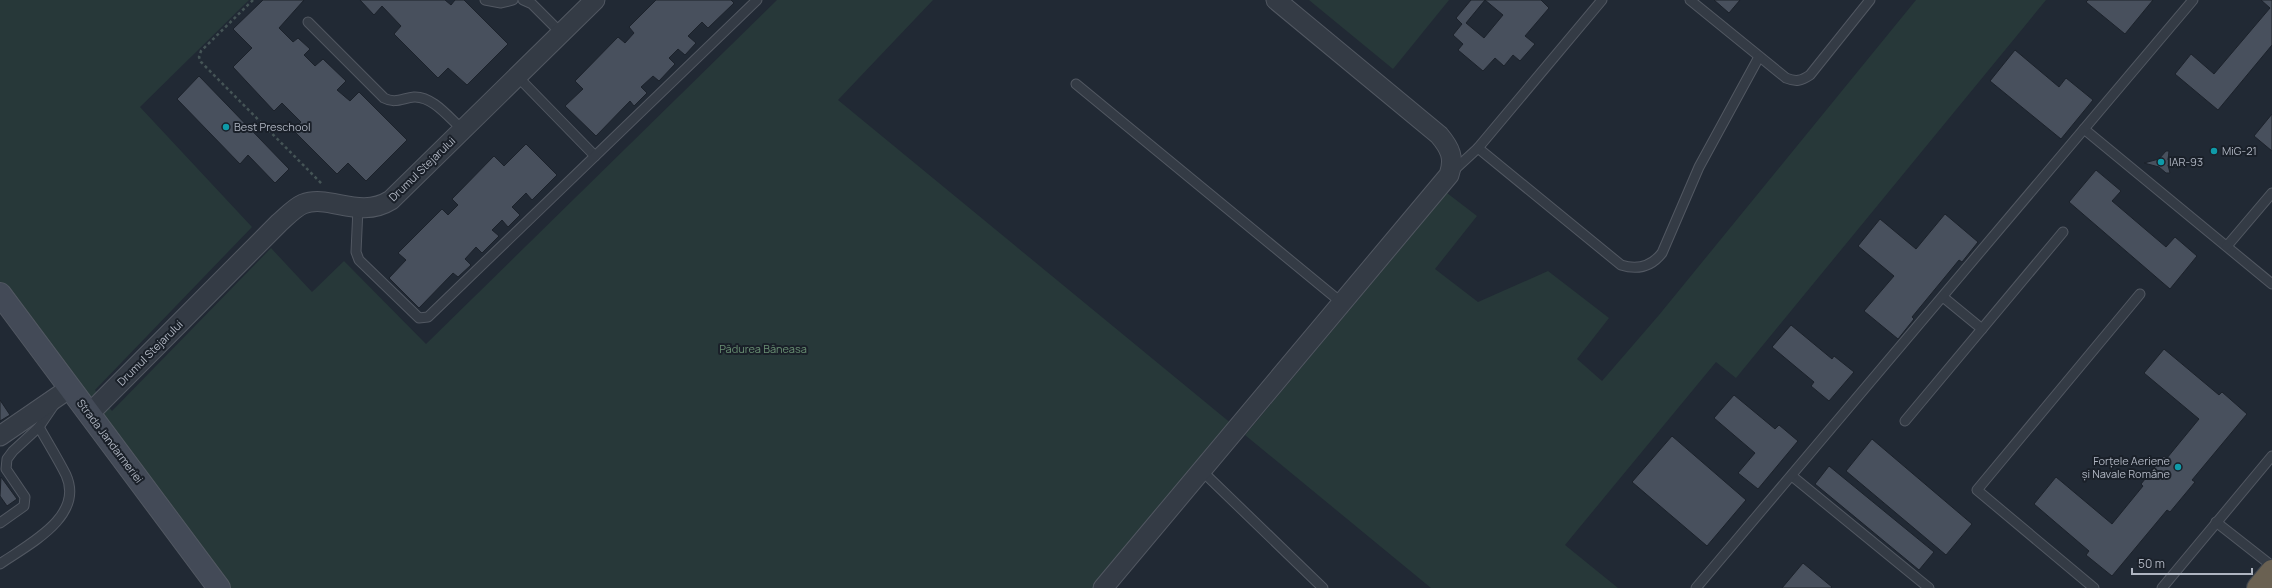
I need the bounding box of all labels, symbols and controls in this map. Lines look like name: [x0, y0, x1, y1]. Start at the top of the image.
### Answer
place label: Best Preschool: [234, 119, 310, 134]
marker: Best Preschool: [221, 122, 231, 132]
street label: Drumul Stejarului: [385, 133, 458, 204]
place label: MiG-21: [2222, 143, 2257, 158]
marker: MiG-21: [2209, 146, 2219, 156]
place label: IAR-93: [2169, 154, 2203, 169]
marker: IAR-93: [2156, 157, 2166, 167]
street label: Drumul Stejarului: [114, 317, 186, 389]
park label: Pădurea Băneasa: [719, 341, 807, 356]
street label: Strada Jandarmeriei: [74, 396, 147, 486]
place label: Forțele Aeriene și Navale Române: [2082, 453, 2171, 481]
marker: Forțele Aeriene și Navale Române: [2173, 462, 2183, 472]
scale bar: [2132, 550, 2252, 576]
text: 50 m: [2138, 555, 2165, 572]

